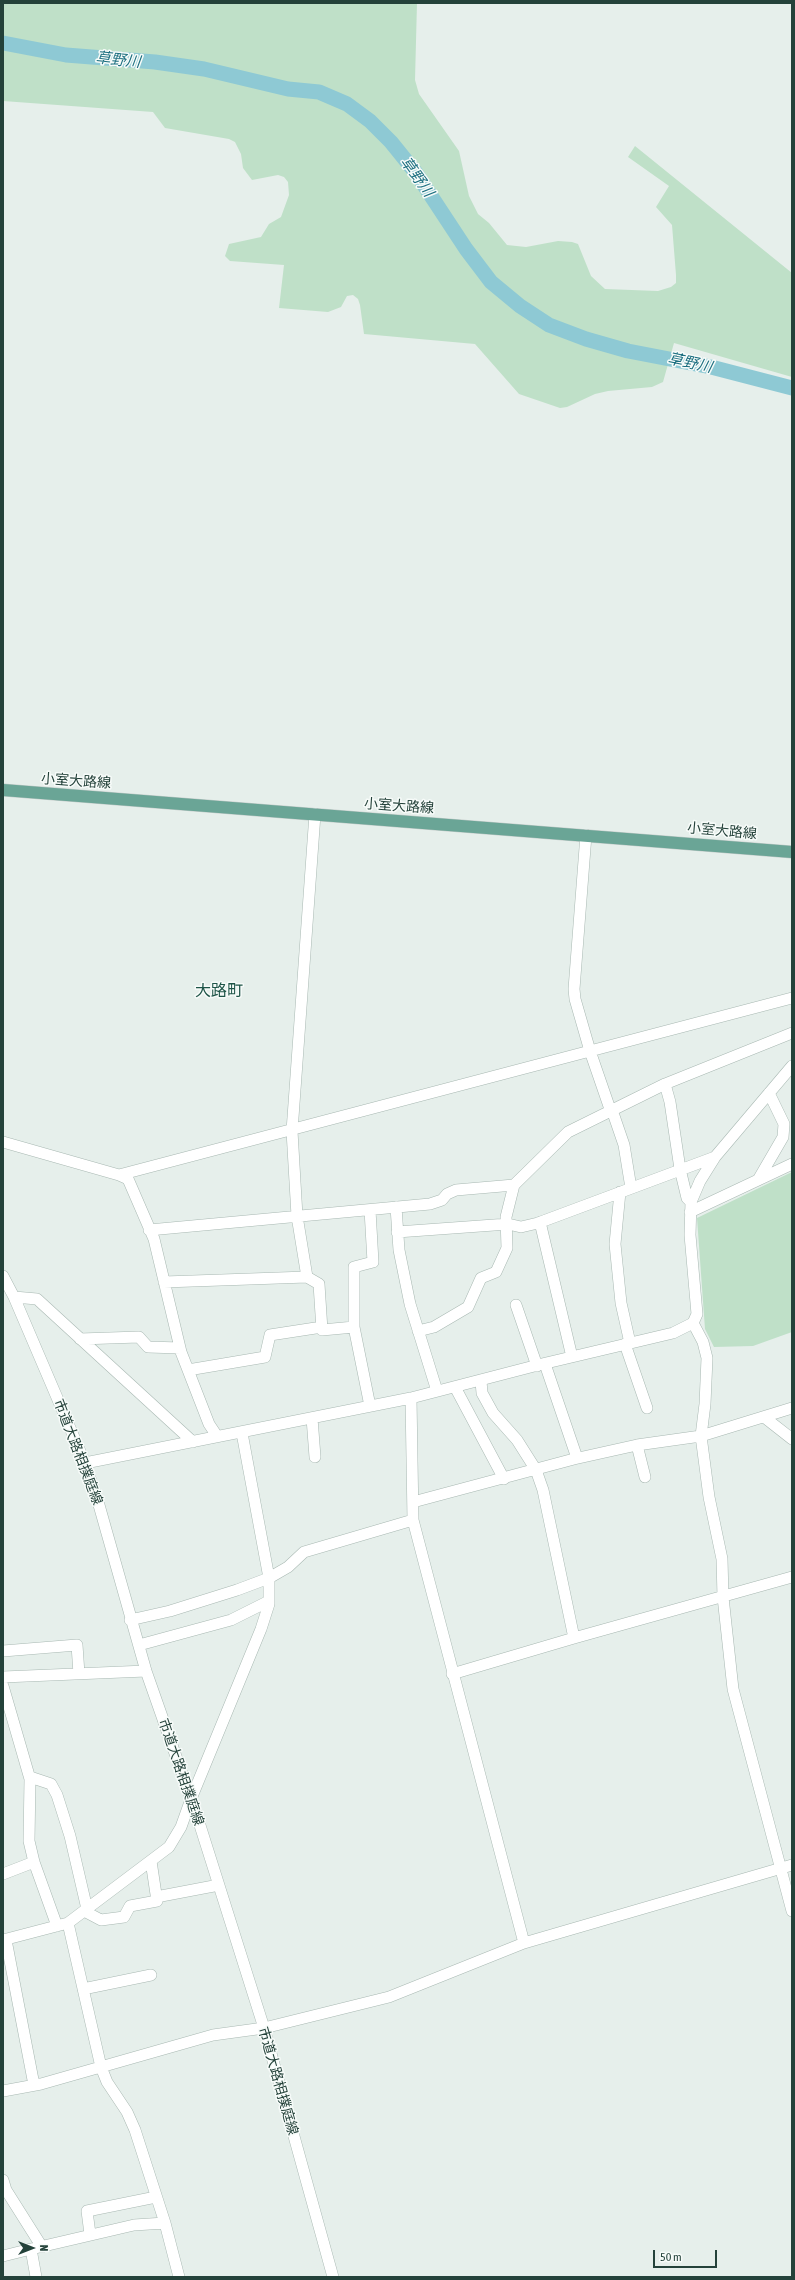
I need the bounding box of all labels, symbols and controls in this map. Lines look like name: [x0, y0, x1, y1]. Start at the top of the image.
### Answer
water label: 草野川: [95, 49, 141, 71]
water label: 草野川: [396, 154, 438, 200]
water label: 草野川: [666, 350, 714, 376]
street label: 小室大路線: [40, 770, 112, 792]
street label: 小室大路線: [363, 795, 435, 817]
street label: 小室大路線: [686, 820, 758, 842]
district label: 大路町: [195, 981, 243, 1001]
street label: 市道大路相撲庭線: [50, 1397, 106, 1507]
street label: 市道大路相撲庭線: [155, 1716, 207, 1828]
street label: 市道大路相撲庭線: [254, 2025, 302, 2137]
north arrow: [12, 2228, 52, 2268]
scale bar: [655, 2242, 719, 2268]
text: N: [38, 2245, 50, 2251]
text: 50 m: [660, 2250, 682, 2264]

